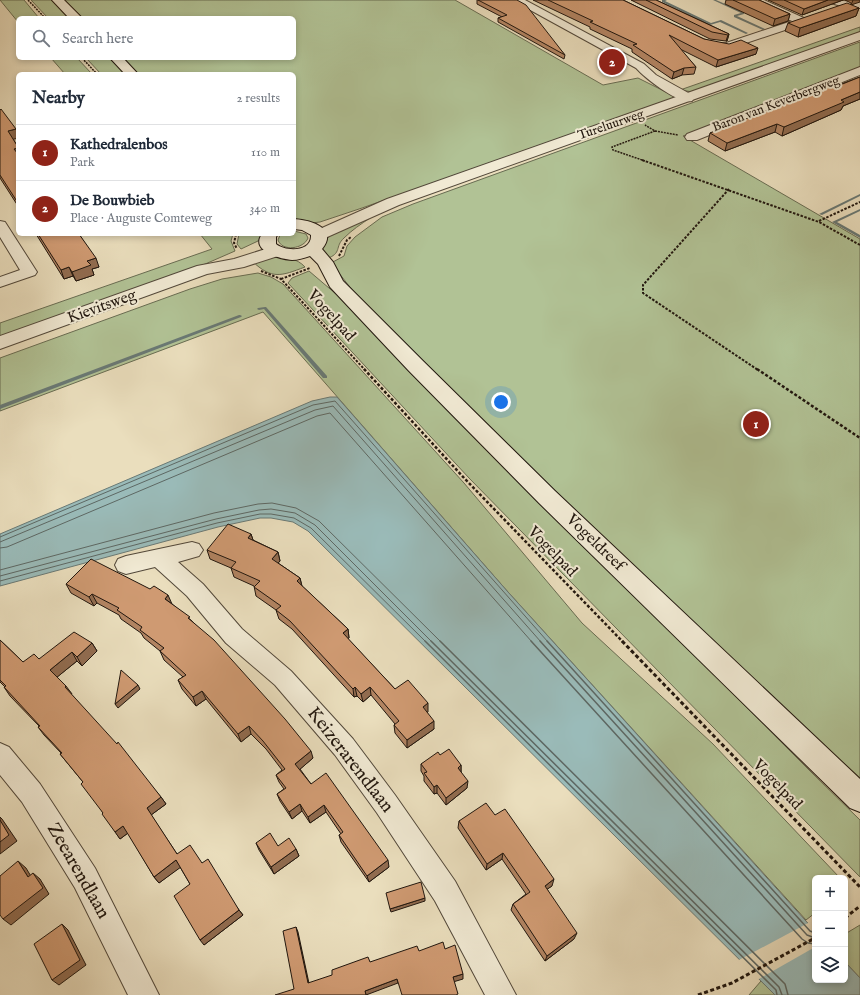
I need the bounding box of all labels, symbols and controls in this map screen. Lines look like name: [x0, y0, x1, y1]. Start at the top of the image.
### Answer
search box: [16, 16, 296, 60]
icon: search: [30, 27, 52, 49]
text: Search here: [62, 29, 133, 48]
pin: 2: [599, 47, 625, 77]
street label: Baron van Keverbergweg: [710, 72, 843, 136]
text: Nearby: [32, 88, 85, 109]
text: 2 results: [236, 90, 280, 107]
street label: Tureluurweg: [576, 105, 647, 144]
text: Kathedralenbos: [70, 135, 168, 154]
text: 1: [43, 144, 47, 161]
text: 110 m: [251, 144, 280, 161]
text: Park: [70, 154, 95, 171]
text: De Bouwbieb: [70, 191, 155, 210]
text: 2: [42, 200, 48, 217]
text: 340 m: [250, 200, 280, 217]
text: Place · Auguste Comteweg: [70, 210, 212, 227]
street label: Kievitsweg: [65, 285, 140, 329]
street label: Vogelpad: [302, 285, 360, 346]
your location: [491, 392, 511, 412]
pin: 1: [743, 409, 769, 439]
street label: Vogeldreef: [561, 510, 631, 578]
street label: Vogelpad: [522, 522, 581, 582]
street label: Keizerarendlaan: [301, 702, 399, 818]
street label: Vogelpad: [747, 755, 806, 815]
street label: Zeearendlaan: [41, 819, 115, 923]
map controls: [812, 875, 848, 983]
button: +: [812, 875, 848, 911]
button: −: [812, 911, 848, 947]
button: layers: [812, 947, 848, 983]

